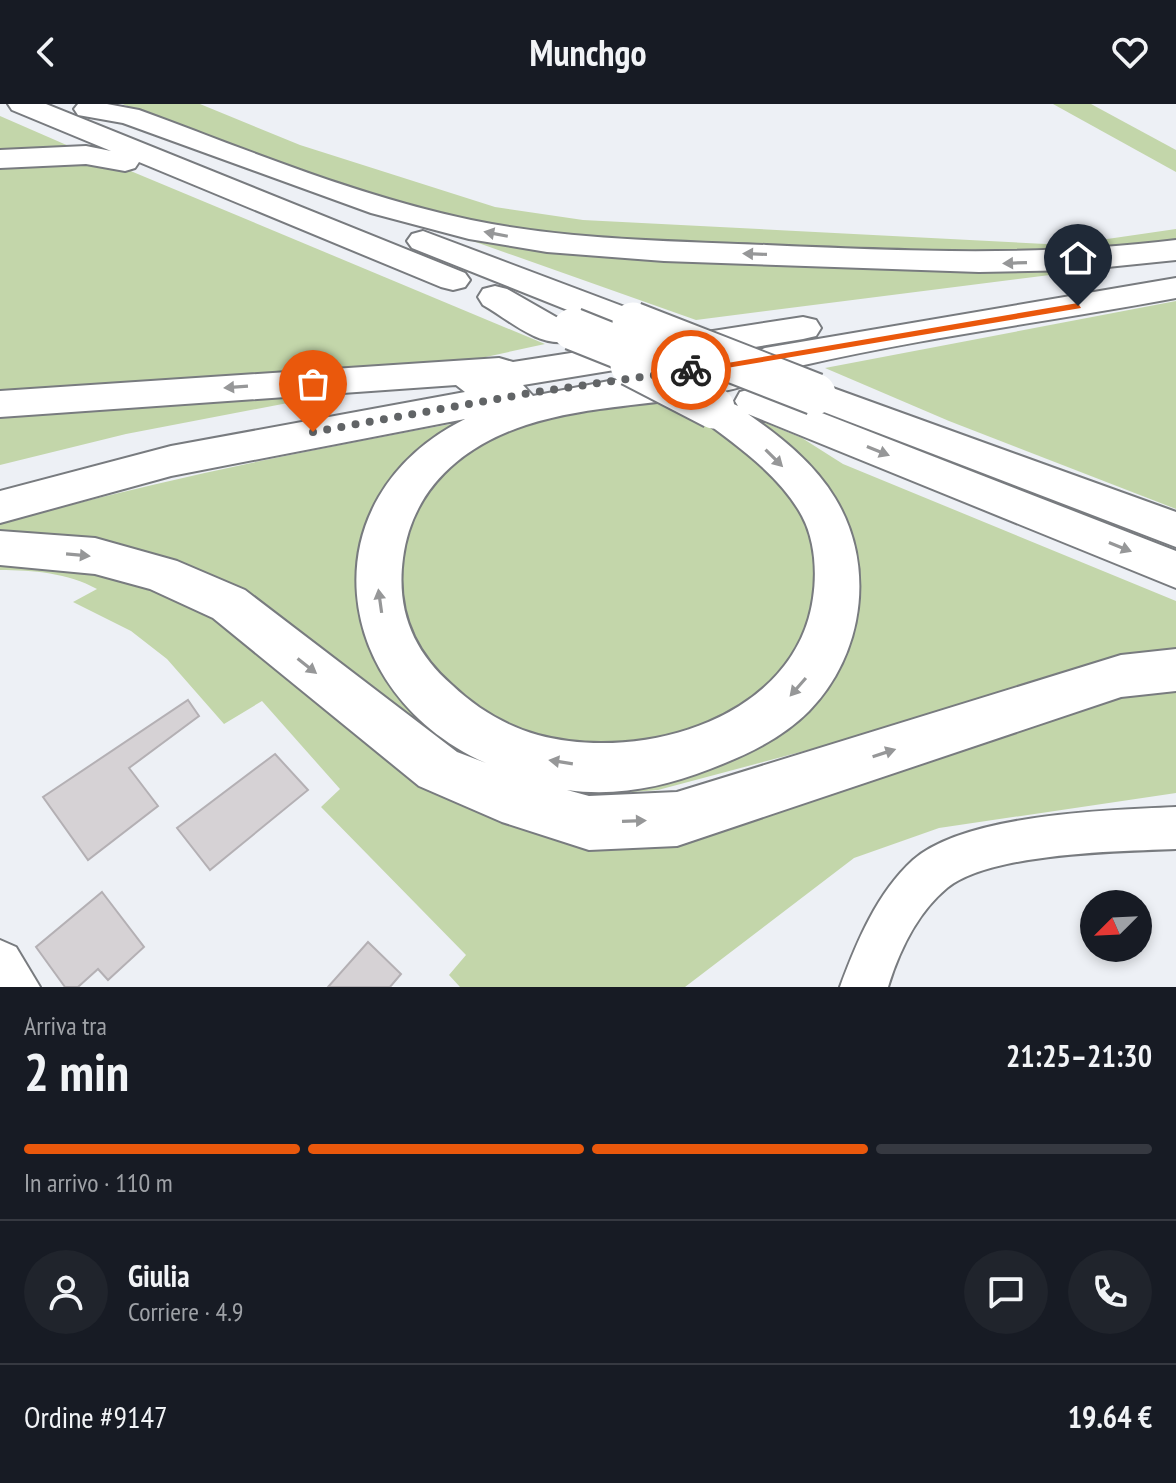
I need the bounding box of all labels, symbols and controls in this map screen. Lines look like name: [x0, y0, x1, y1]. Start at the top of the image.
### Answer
text: Munchgo: [530, 29, 646, 76]
icon: back: [24, 30, 68, 74]
icon: heart: [1108, 30, 1152, 74]
pin: [1044, 224, 1112, 306]
one-way arrow: [483, 228, 508, 240]
icon: home: [1056, 236, 1100, 280]
one-way arrow: [742, 248, 767, 261]
one-way arrow: [1002, 256, 1027, 269]
courier: [651, 330, 731, 410]
icon: bike: [669, 348, 713, 392]
pin: [279, 350, 347, 432]
icon: bag: [291, 362, 335, 406]
one-way arrow: [223, 381, 248, 394]
one-way arrow: [866, 445, 890, 458]
one-way arrow: [764, 448, 783, 467]
one-way arrow: [1108, 541, 1132, 554]
one-way arrow: [66, 549, 91, 562]
one-way arrow: [373, 588, 386, 613]
one-way arrow: [297, 657, 317, 674]
one-way arrow: [789, 677, 807, 696]
one-way arrow: [872, 746, 896, 758]
one-way arrow: [548, 755, 573, 768]
one-way arrow: [622, 814, 647, 827]
north arrow: [1080, 890, 1152, 962]
map controls: [1080, 890, 1152, 962]
text: Arriva tra: [24, 1009, 107, 1042]
text: 21:25–21:30: [1006, 1036, 1152, 1075]
text: 2 min: [24, 1038, 129, 1105]
text: In arrivo · 110 m: [24, 1166, 173, 1199]
button: person: [24, 1250, 108, 1334]
button: chat: [964, 1250, 1048, 1334]
button: phone: [1068, 1250, 1152, 1334]
text: Giulia: [128, 1256, 190, 1295]
text: Corriere · 4.9: [128, 1295, 244, 1328]
text: Ordine #9147: [24, 1397, 168, 1436]
text: 19.64 €: [1068, 1397, 1152, 1436]

